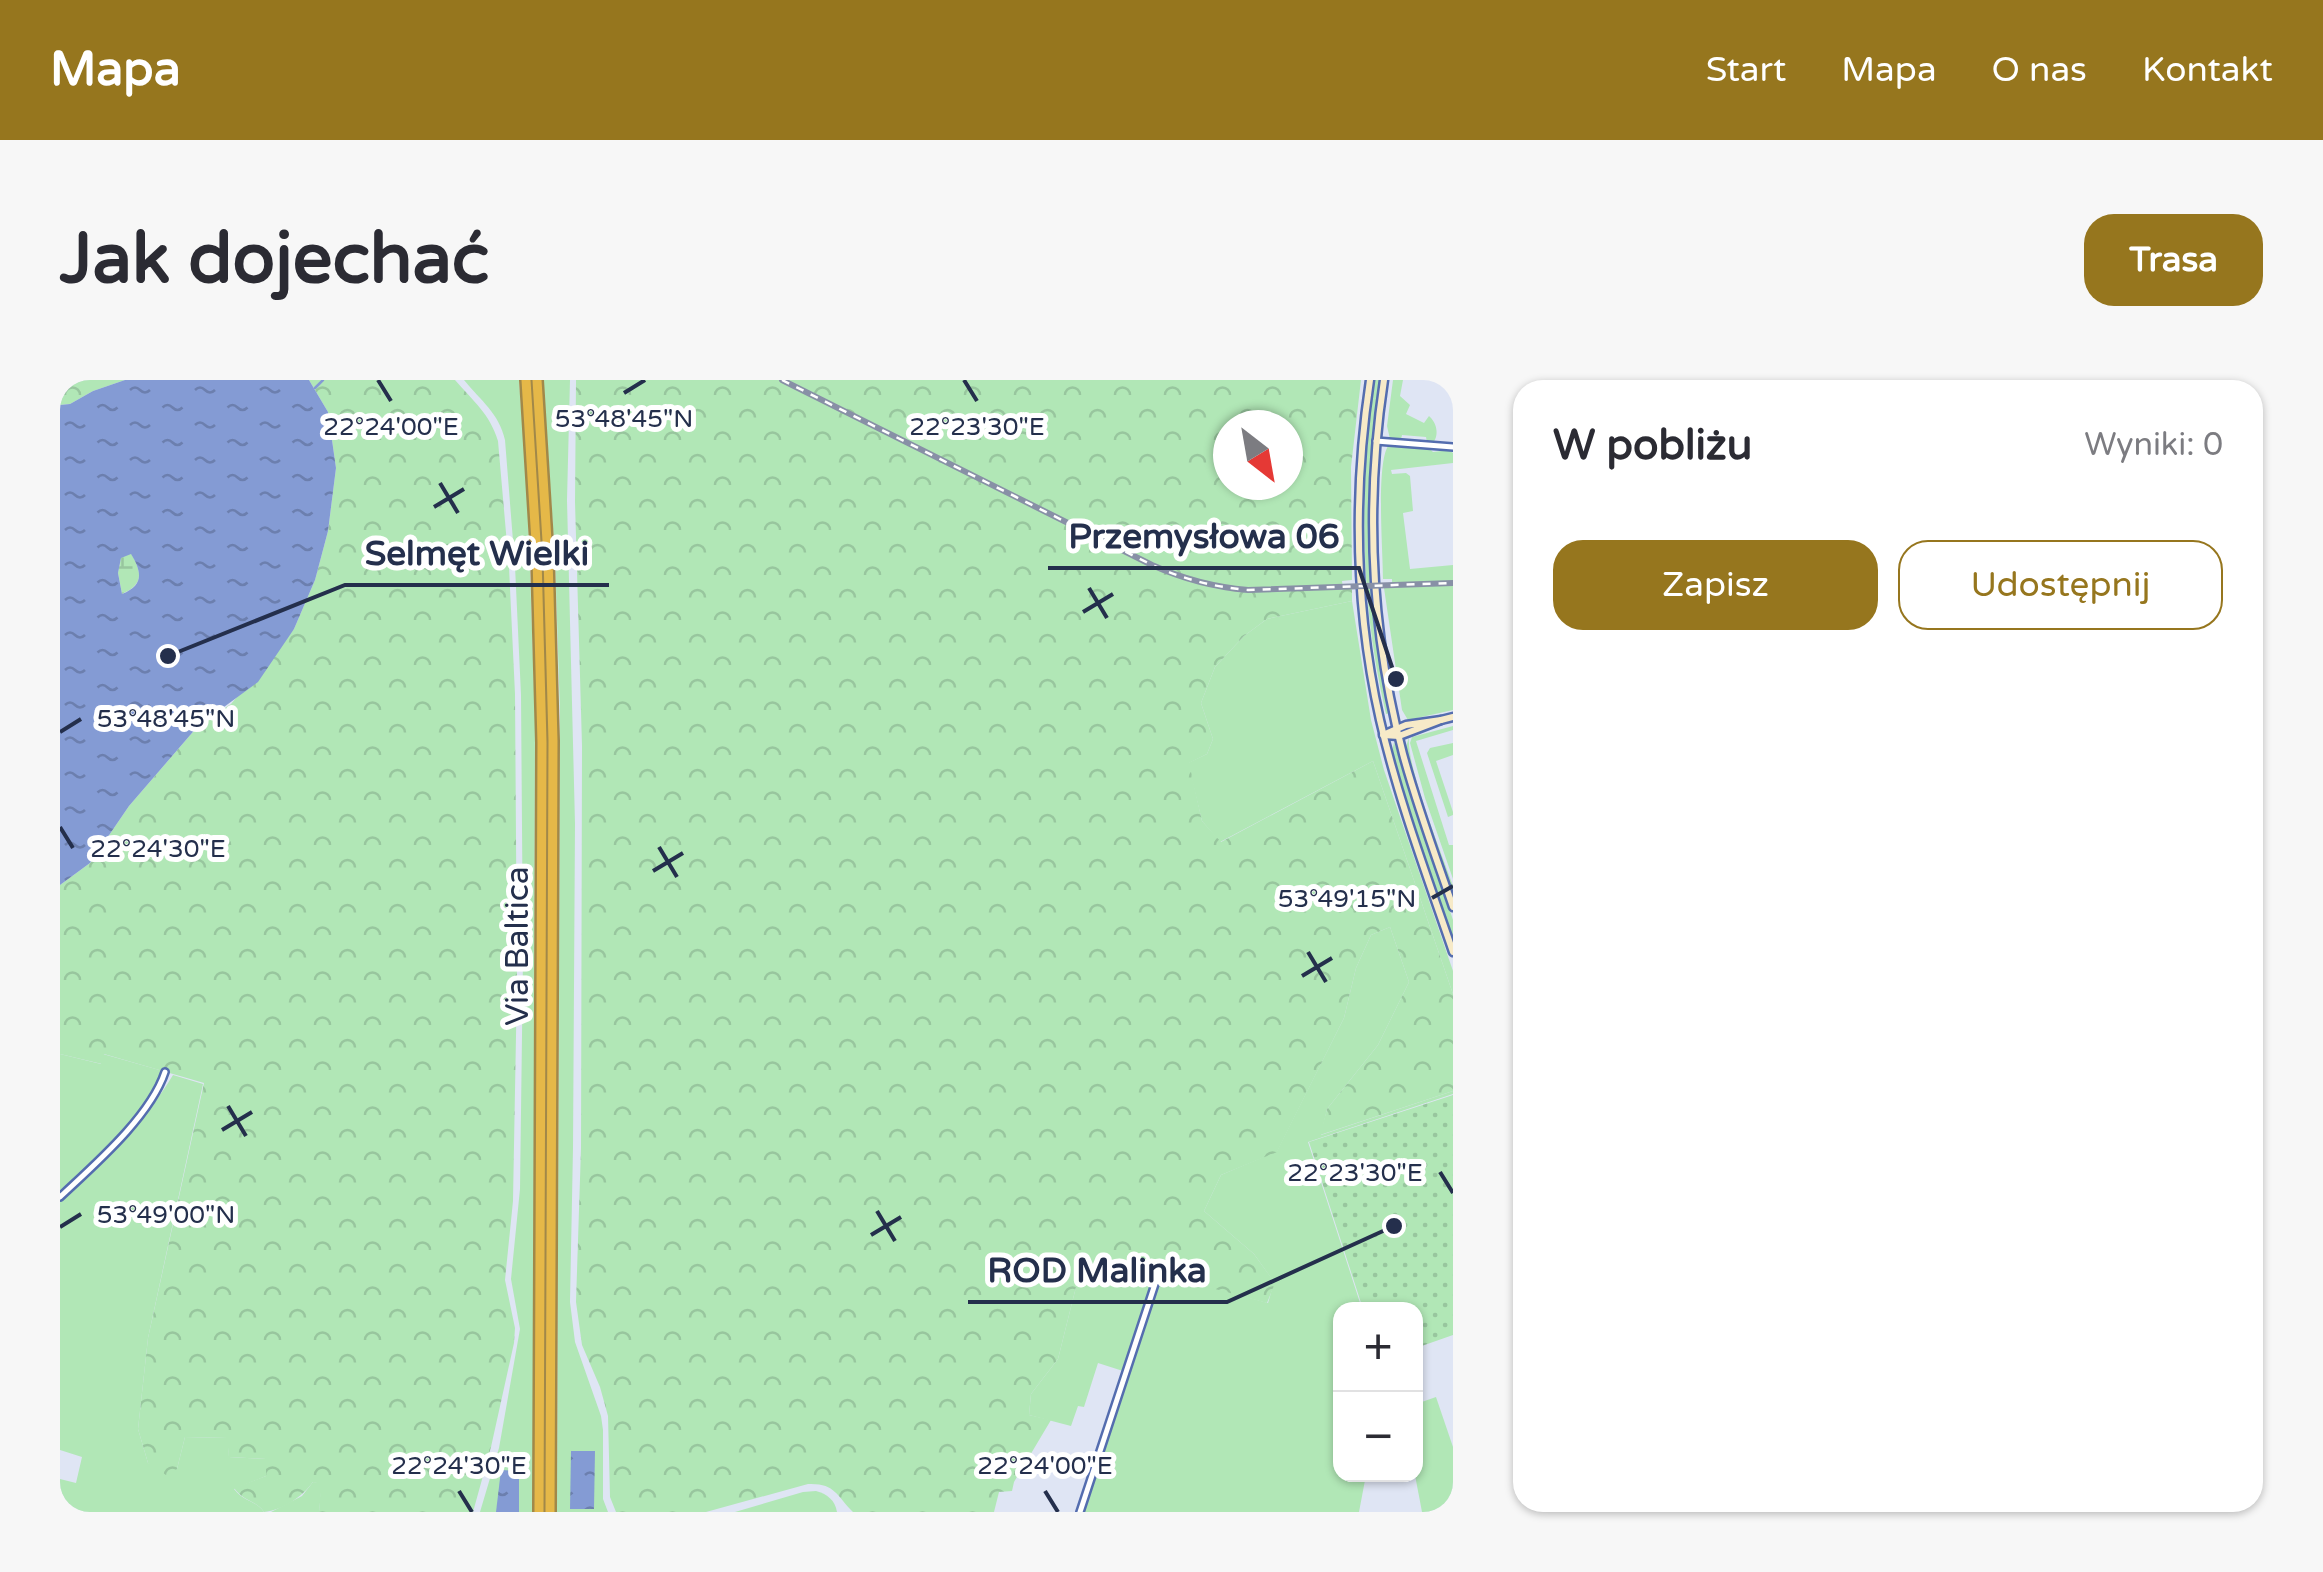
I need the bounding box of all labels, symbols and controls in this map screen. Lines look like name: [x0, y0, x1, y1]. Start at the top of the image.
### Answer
text: Mapa: [50, 41, 181, 99]
text: Start: [1706, 49, 1786, 91]
text: Mapa: [1841, 49, 1937, 91]
text: O nas: [1992, 49, 2087, 91]
text: Kontakt: [2142, 49, 2273, 91]
button: Trasa: [2084, 214, 2263, 306]
text: Jak dojechać: [60, 218, 489, 302]
text: 53°48'45"N: [555, 404, 693, 434]
north arrow: [1213, 410, 1303, 500]
text: 22°24'00"E: [323, 412, 459, 442]
text: 22°23'30"E: [909, 412, 1045, 442]
text: W pobliżu: [1553, 420, 1752, 471]
text: Wyniki: 0: [2084, 426, 2223, 464]
callout: Przemysłowa 06: [1048, 503, 1359, 568]
text: Przemysłowa 06: [1068, 516, 1340, 558]
callout: Selmęt Wielki: [345, 520, 609, 585]
text: Selmęt Wielki: [365, 533, 589, 575]
button: Zapisz: [1553, 540, 1878, 630]
button: Udostępnij: [1898, 540, 2223, 630]
text: 53°48'45"N: [97, 704, 235, 734]
text: 22°24'30"E: [90, 834, 226, 864]
street label: Via Baltica: [499, 866, 537, 1026]
text: 53°49'15"N: [1278, 884, 1416, 914]
text: 22°23'30"E: [1287, 1158, 1423, 1188]
text: 53°49'00"N: [97, 1200, 235, 1230]
callout: ROD Malinka: [968, 1237, 1227, 1302]
text: ROD Malinka: [987, 1250, 1207, 1292]
map controls: [1333, 1302, 1423, 1482]
button: +: [1333, 1302, 1423, 1392]
button: −: [1333, 1392, 1423, 1482]
text: 22°24'30"E: [391, 1451, 527, 1481]
text: 22°24'00"E: [977, 1451, 1113, 1481]

